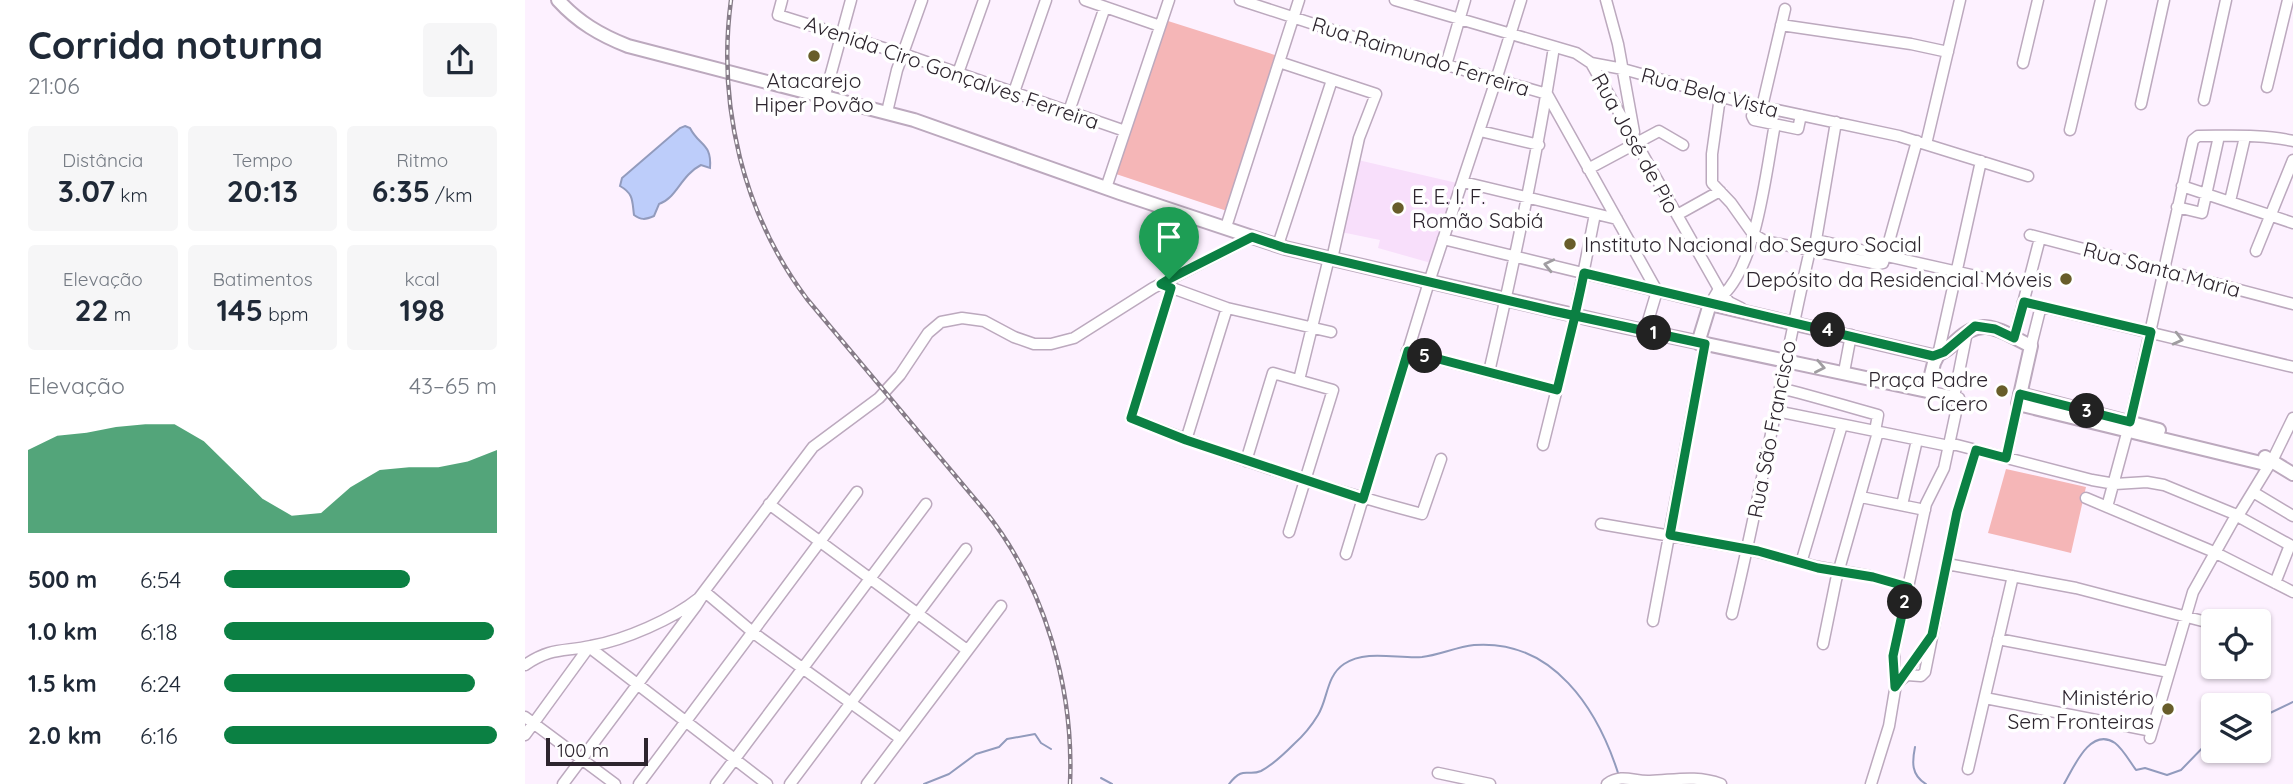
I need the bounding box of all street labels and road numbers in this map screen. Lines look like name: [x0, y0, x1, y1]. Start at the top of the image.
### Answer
street label: Avenida Ciro Gonçalves Ferreira: [801, 9, 1103, 135]
street label: Rua Raimundo Ferreira: [1309, 11, 1533, 101]
street label: Rua Bela Vista: [1638, 61, 1782, 123]
street label: Rua José de Pio: [1587, 68, 1685, 218]
street label: Rua Santa Maria: [2080, 235, 2244, 303]
street label: Rua São Francisco: [1741, 338, 1801, 520]

